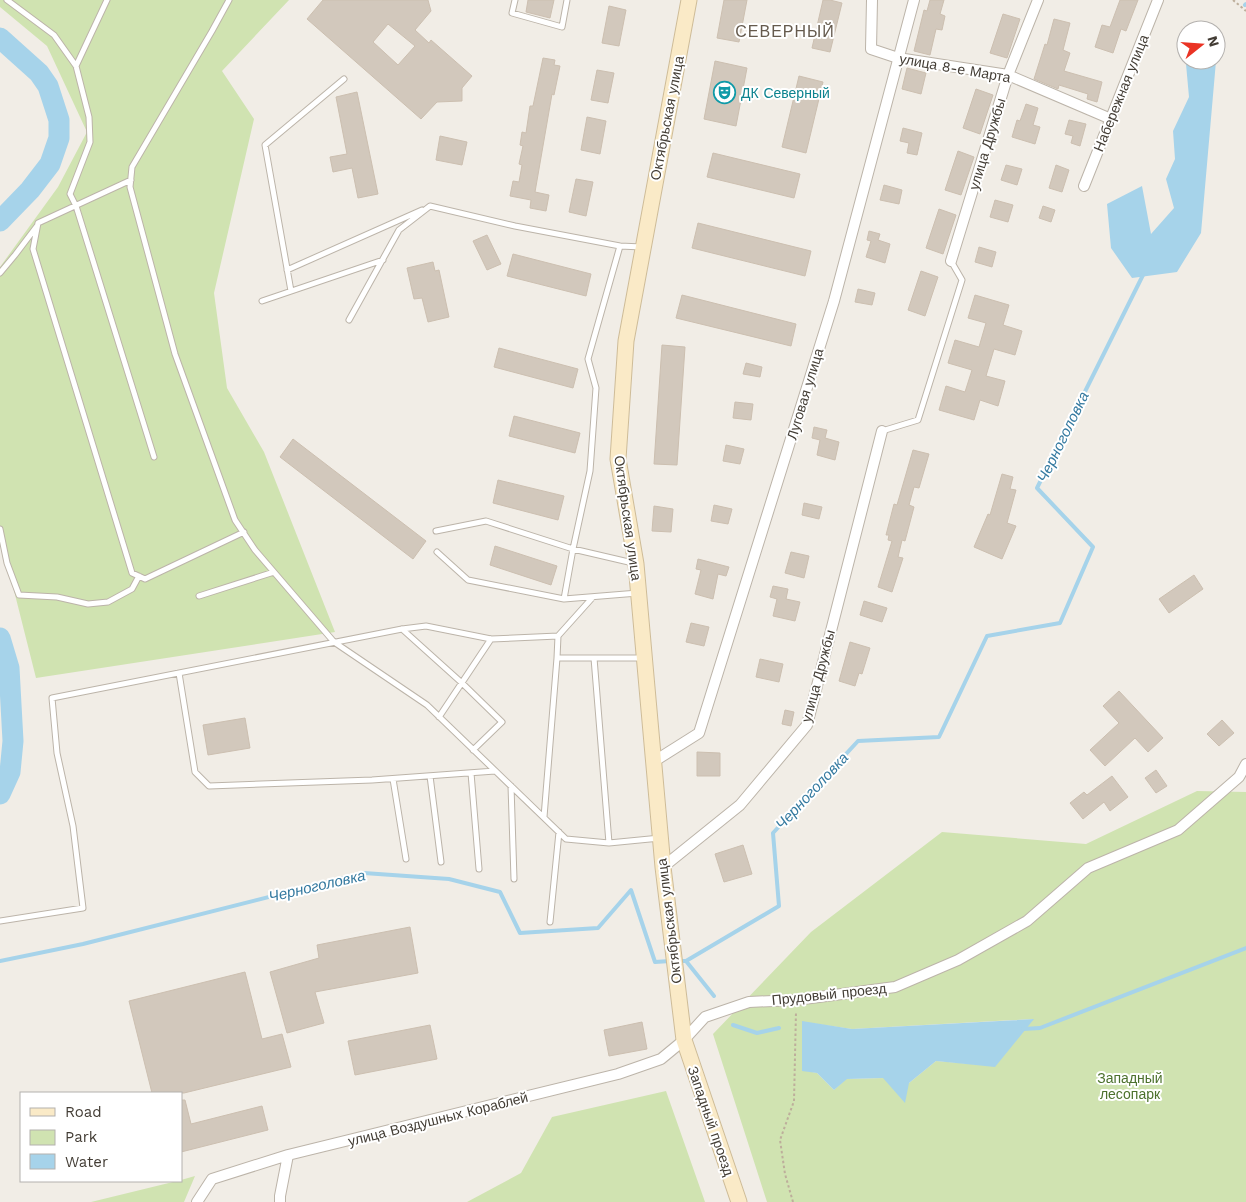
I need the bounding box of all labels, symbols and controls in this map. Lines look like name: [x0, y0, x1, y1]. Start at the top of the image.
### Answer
north arrow: [1176, 20, 1226, 70]
district label: СЕВЕРНЫЙ: [735, 22, 835, 41]
street label: Набережная улица: [1090, 32, 1152, 154]
text: N: [1204, 34, 1223, 48]
street label: улица 8-е Марта: [898, 50, 1012, 86]
street label: Октябрьская улица: [647, 54, 687, 182]
theatre icon: ДК Северный: [713, 81, 737, 105]
place label: ДК Северный: [741, 85, 830, 101]
street label: улица Дружбы: [965, 96, 1009, 192]
street label: Луговая улица: [783, 346, 827, 442]
water label: Черноголовка: [1033, 389, 1093, 485]
street label: Октябрьская улица: [611, 454, 645, 582]
street label: улица Дружбы: [798, 628, 838, 724]
water label: Черноголовка: [772, 749, 852, 833]
street label: Октябрьская улица: [653, 857, 685, 985]
water label: Черноголовка: [267, 866, 367, 906]
street label: Прудовый проезд: [771, 980, 887, 1008]
street label: Западный проезд: [685, 1064, 737, 1178]
park label: Западный лесопарк: [1097, 1070, 1163, 1102]
street label: улица Воздушных Кораблей: [346, 1089, 530, 1149]
legend: [20, 1092, 182, 1182]
text: Road: [65, 1103, 102, 1121]
text: Park: [65, 1128, 98, 1146]
text: Water: [65, 1153, 108, 1171]

